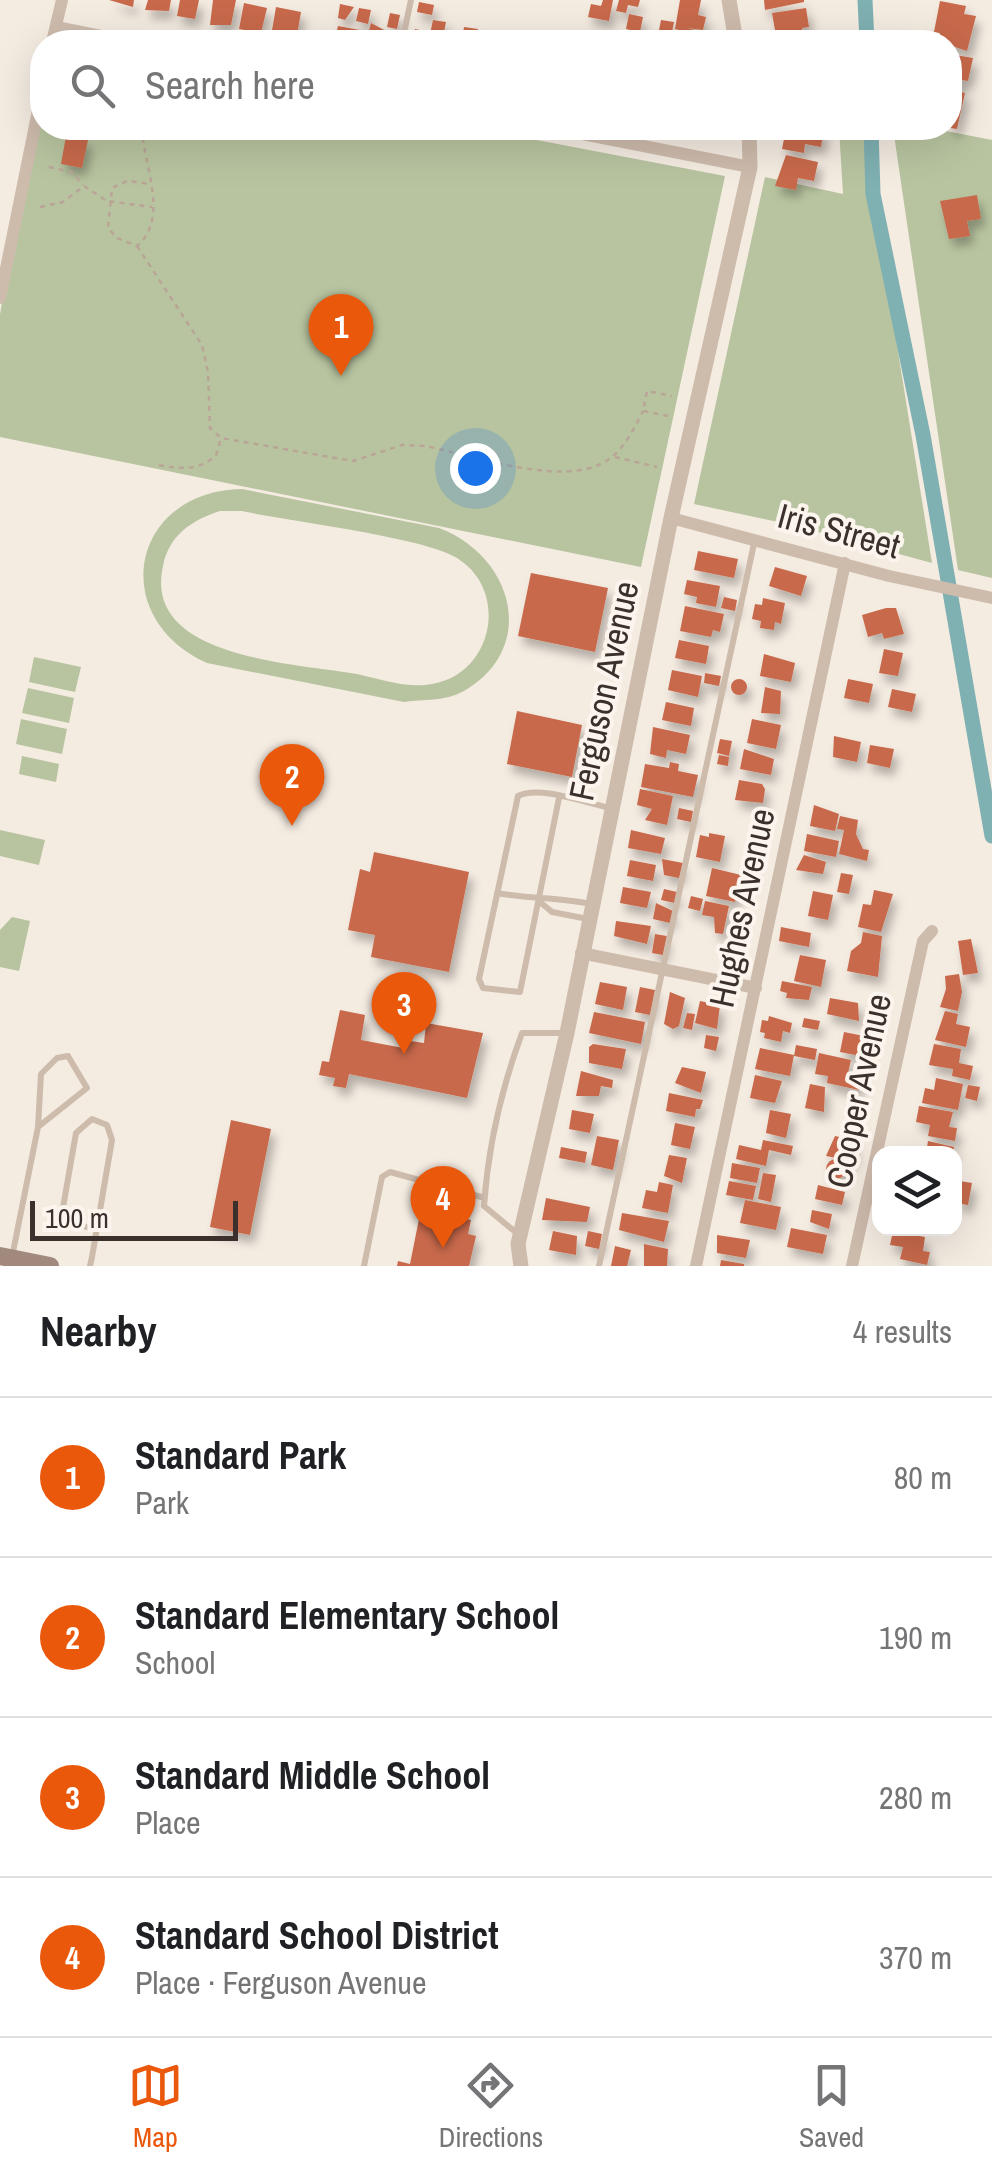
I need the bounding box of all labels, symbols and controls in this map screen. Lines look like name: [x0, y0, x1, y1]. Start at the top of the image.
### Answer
search box: [30, 30, 962, 140]
icon: search: [65, 58, 120, 113]
text: Search here: [145, 60, 315, 111]
pin: 1: [308, 294, 374, 376]
your location: [450, 443, 501, 494]
street label: Iris Street: [773, 492, 905, 569]
street label: Ferguson Avenue: [557, 577, 650, 805]
pin: 2: [260, 744, 324, 826]
street label: Hughes Avenue: [698, 804, 786, 1012]
pin: 3: [372, 972, 436, 1054]
street label: Cooper Avenue: [815, 989, 902, 1192]
map controls: [872, 1146, 962, 1236]
button: layers: [872, 1146, 962, 1236]
pin: 4: [410, 1166, 476, 1248]
scale bar: [30, 1196, 238, 1240]
text: 100 m: [45, 1199, 109, 1237]
text: Nearby: [40, 1303, 157, 1359]
text: 4 results: [853, 1310, 952, 1353]
text: Standard Park: [135, 1430, 346, 1481]
text: 1: [65, 1456, 80, 1499]
text: 80 m: [894, 1456, 952, 1499]
text: Park: [135, 1481, 189, 1524]
text: Standard Elementary School: [135, 1590, 559, 1641]
text: 2: [65, 1616, 80, 1659]
text: 190 m: [879, 1616, 952, 1659]
text: School: [135, 1641, 215, 1684]
text: Standard Middle School: [135, 1750, 490, 1801]
text: 3: [65, 1776, 80, 1819]
text: 280 m: [879, 1776, 952, 1819]
text: Place: [135, 1801, 201, 1844]
text: Standard School District: [135, 1910, 499, 1961]
text: 4: [65, 1936, 80, 1979]
text: 370 m: [879, 1936, 952, 1979]
text: Place · Ferguson Avenue: [135, 1961, 427, 2004]
tab: Map: [128, 2058, 183, 2156]
tab: Directions: [439, 2058, 543, 2156]
tab: Saved: [799, 2058, 864, 2156]

